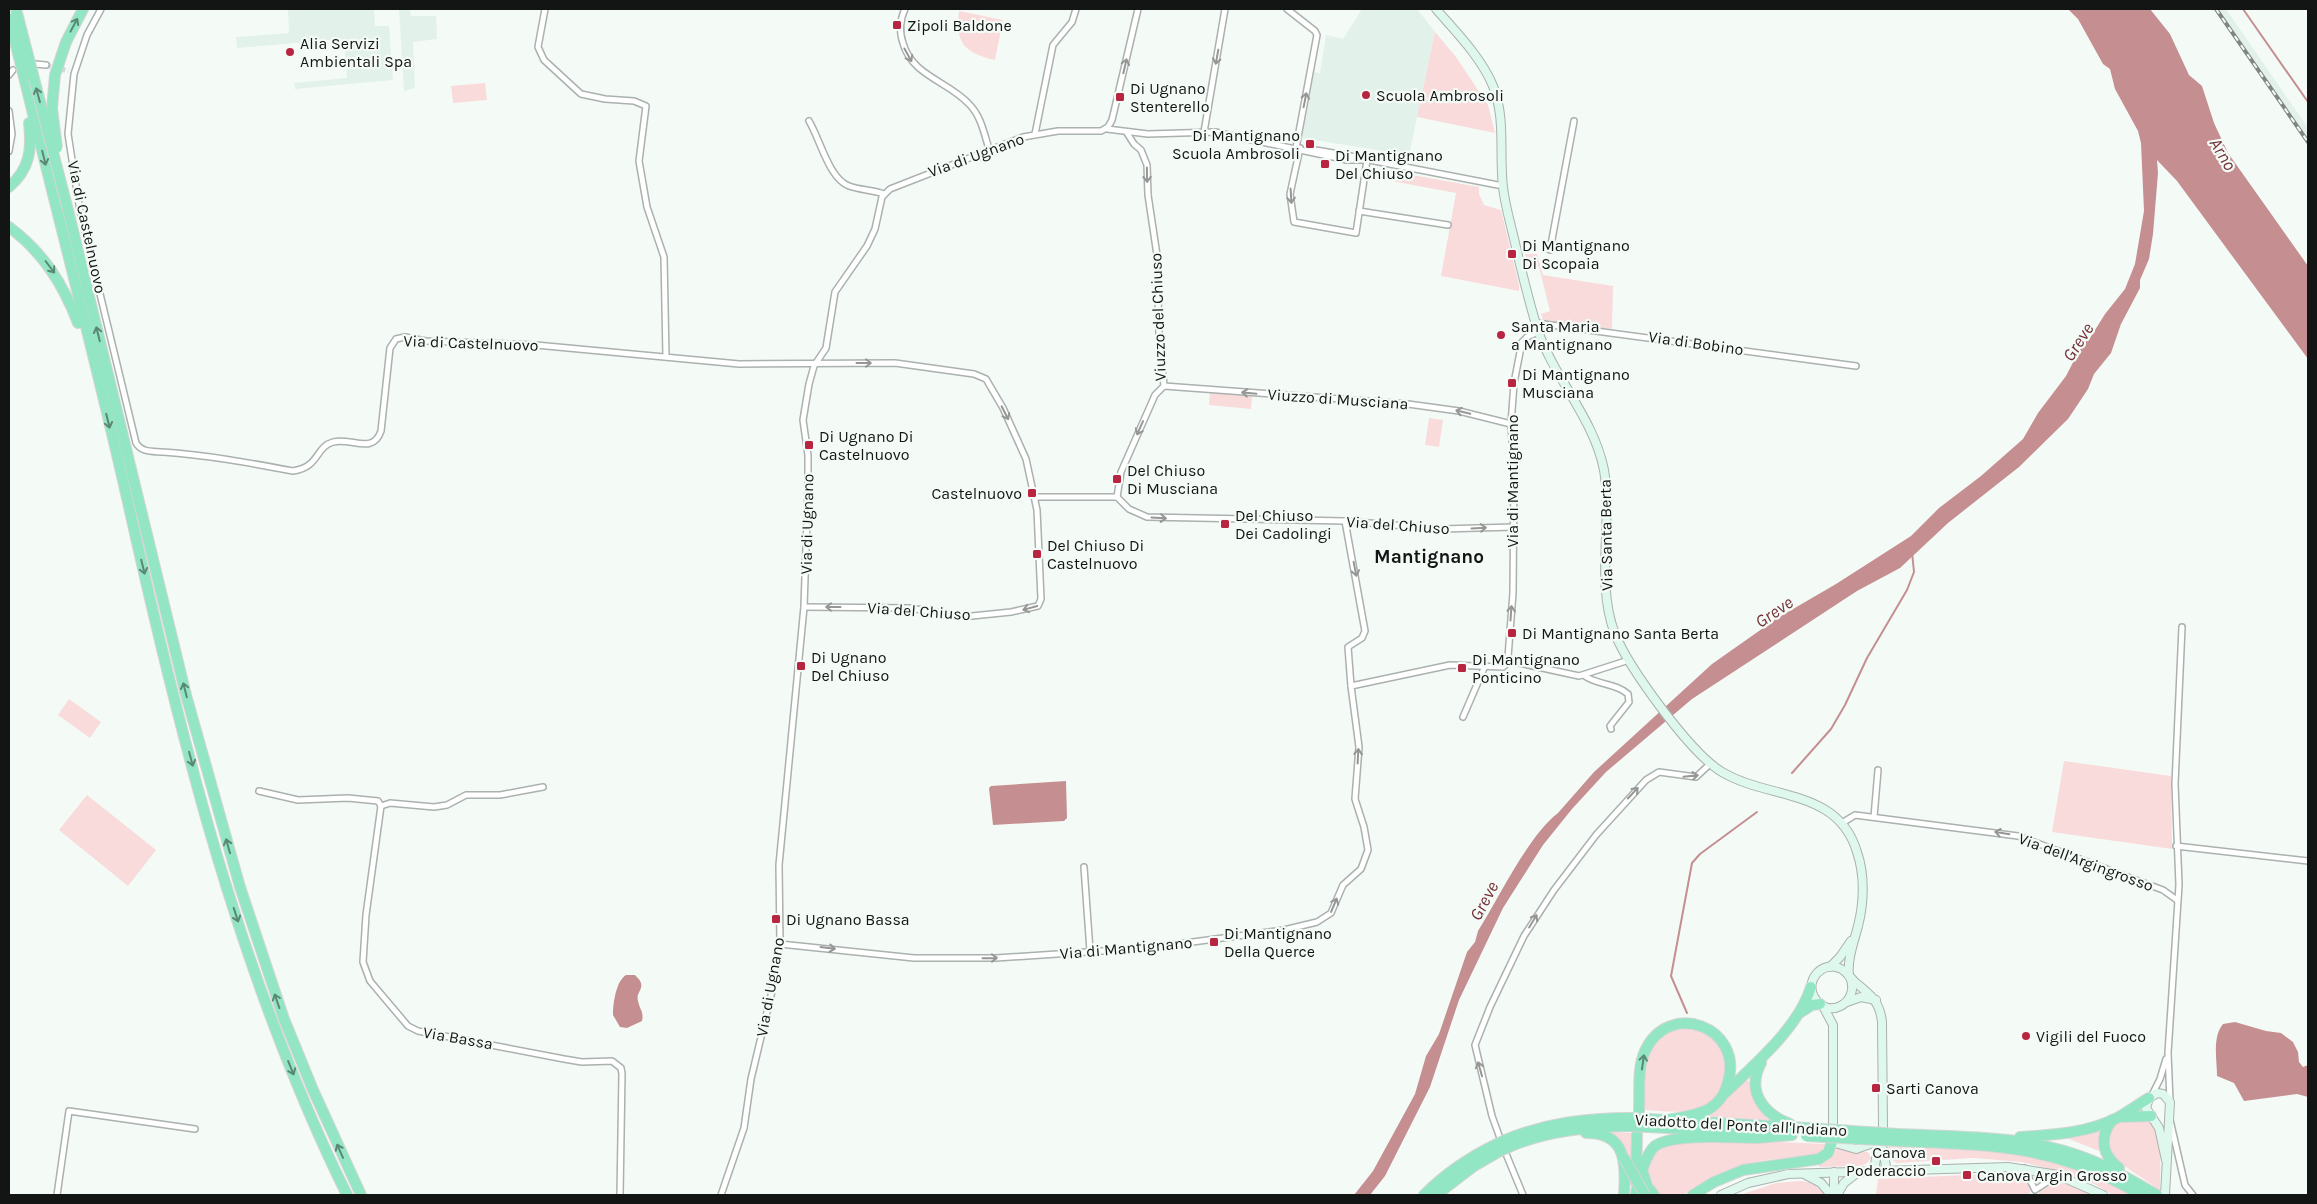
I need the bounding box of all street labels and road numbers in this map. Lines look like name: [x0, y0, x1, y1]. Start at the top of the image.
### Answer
street label: Via di Ugnano: [925, 129, 1027, 181]
street label: Via di Castelnuovo: [64, 159, 110, 295]
street label: Viuzzo del Chiuso: [1146, 253, 1170, 381]
street label: Via di Bobino: [1647, 327, 1745, 359]
street label: Via di Castelnuovo: [403, 331, 539, 355]
street label: Viuzzo di Musciana: [1267, 385, 1409, 413]
street label: Via di Mantignano: [1503, 414, 1522, 548]
street label: Via di Ugnano: [797, 473, 817, 575]
street label: Via Santa Berta: [1596, 479, 1616, 591]
street label: Via del Chiuso: [1346, 512, 1450, 538]
street label: Via del Chiuso: [867, 598, 971, 624]
street label: Via dell'Argingrosso: [2016, 829, 2156, 895]
street label: Via di Mantignano: [1059, 933, 1193, 963]
street label: Via di Ugnano: [752, 936, 788, 1038]
street label: Via Bassa: [422, 1023, 494, 1053]
street label: Viadotto del Ponte all'Indiano: [1635, 1110, 1847, 1140]

